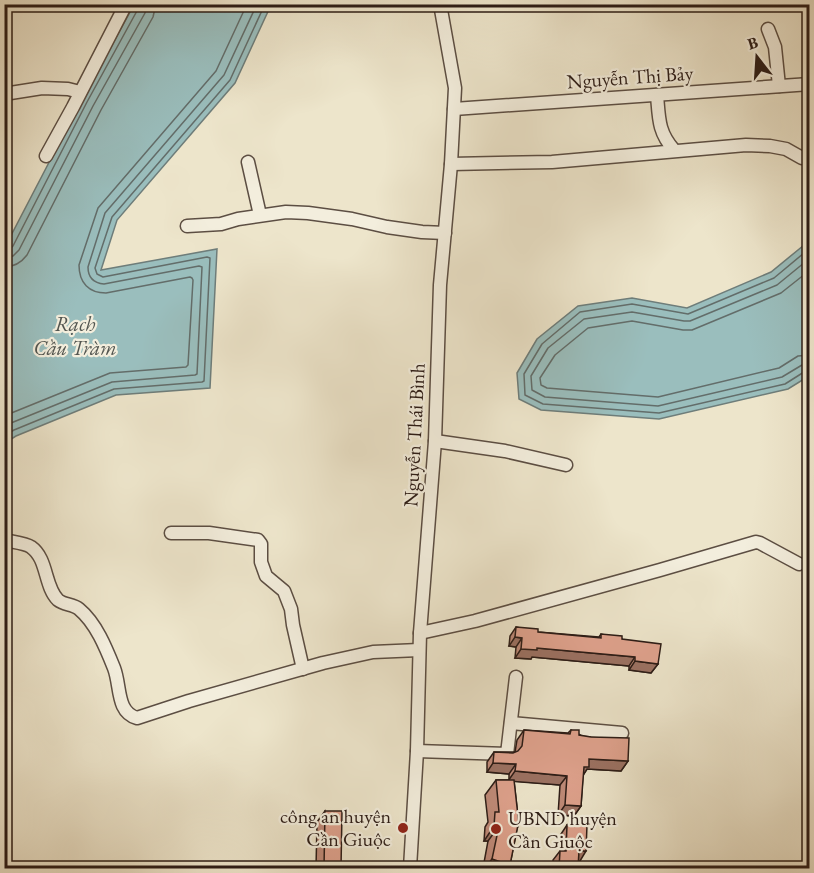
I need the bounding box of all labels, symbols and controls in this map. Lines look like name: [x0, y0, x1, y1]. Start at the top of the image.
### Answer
north arrow: [727, 27, 787, 87]
text: B: [745, 32, 761, 55]
street label: Nguyễn Thị Bảy: [566, 60, 694, 94]
water label: Rạch Cầu Tràm: [33, 310, 117, 361]
street label: Nguyễn Thái Bình: [397, 363, 431, 507]
place label: công an huyện Cần Giuộc: [280, 803, 391, 852]
place label: UBND huyện Cần Giuộc: [508, 805, 617, 854]
marker: công an huyện Cần Giuộc: [396, 821, 410, 835]
marker: UBND huyện Cần Giuộc: [489, 822, 503, 836]

